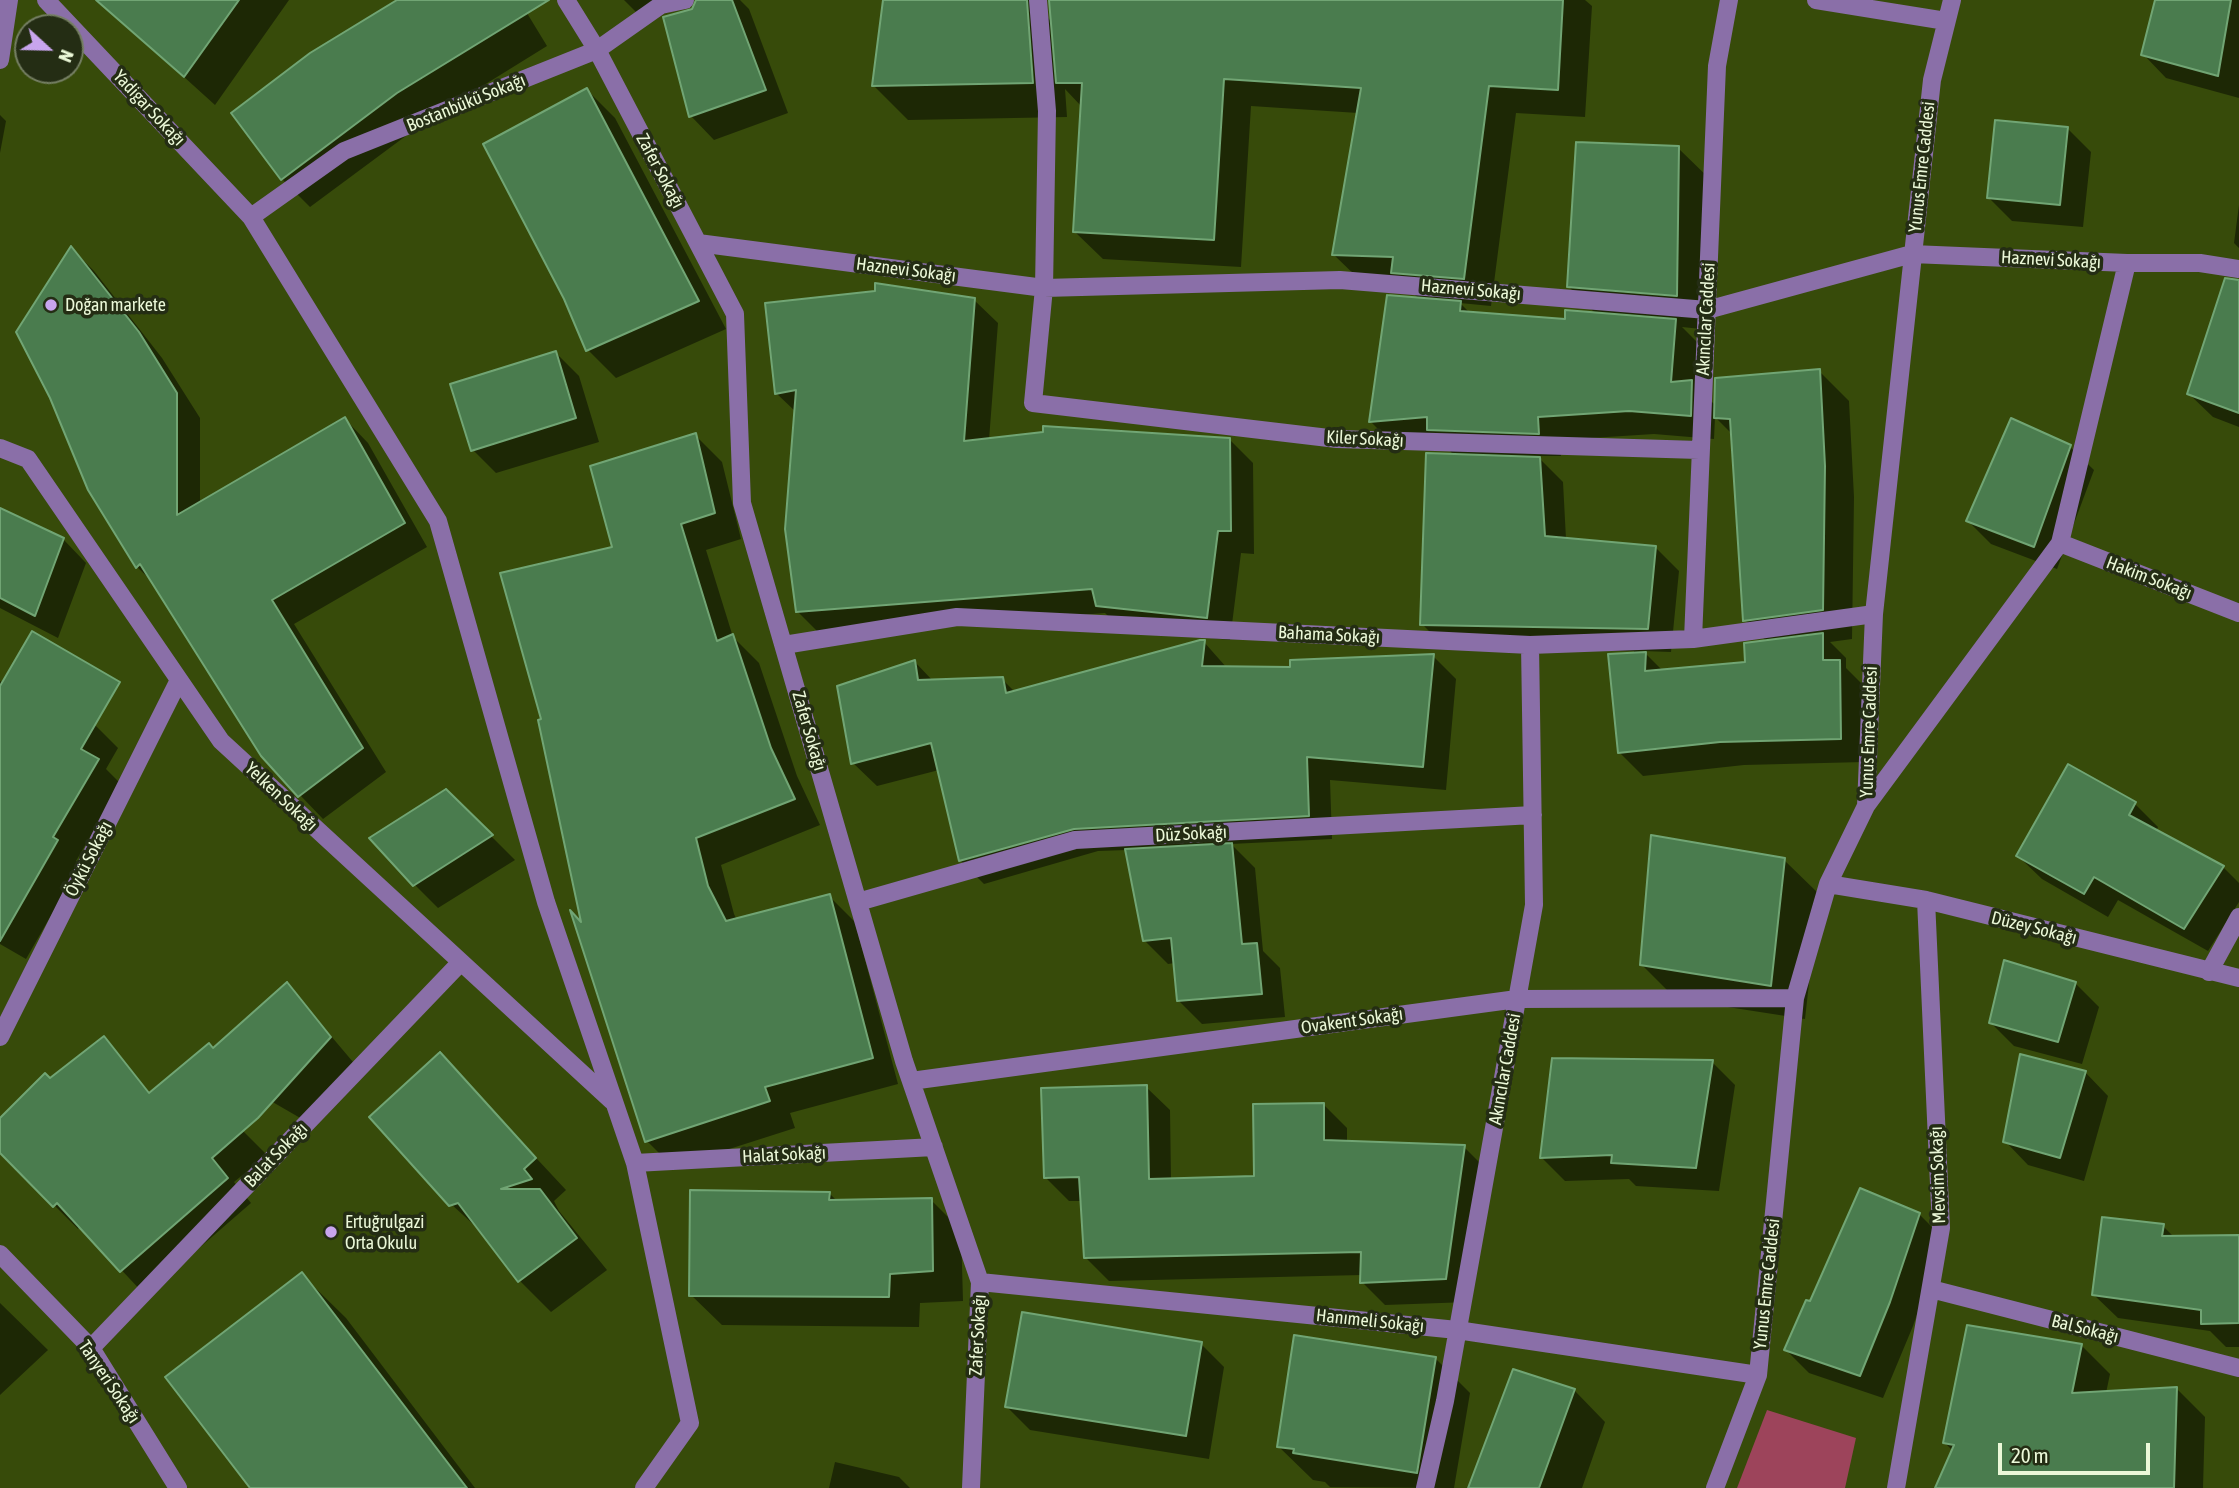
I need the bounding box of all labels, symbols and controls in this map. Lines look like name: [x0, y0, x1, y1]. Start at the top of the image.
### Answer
north arrow: [14, 14, 84, 84]
text: N: [54, 47, 79, 65]
street label: Yadigar Sokağı: [108, 66, 190, 150]
street label: Bostanbükü Sokağı: [403, 69, 529, 137]
street label: Yunus Emre Caddesi: [1904, 100, 1940, 234]
street label: Zafer Sokağı: [631, 130, 689, 212]
street label: Haznevi Sokağı: [2000, 247, 2102, 273]
street label: Haznevi Sokağı: [855, 253, 957, 287]
street label: Akıncılar Caddesi: [1692, 262, 1720, 376]
street label: Haznevi Sokağı: [1420, 275, 1522, 305]
place label: Doğan markete: [65, 294, 166, 316]
marker: Doğan markete: [43, 297, 59, 313]
street label: Kiler Sokağı: [1326, 426, 1404, 452]
street label: Hakim Sokağı: [2103, 552, 2195, 604]
street label: Bahama Sokağı: [1278, 622, 1380, 648]
street label: Yunus Emre Caddesi: [1856, 666, 1882, 798]
street label: Zafer Sokağı: [787, 689, 831, 773]
street label: Yelken Sokağı: [240, 758, 322, 836]
street label: Öykü Sokağı: [61, 818, 117, 900]
street label: Düz Sokağı: [1155, 821, 1227, 847]
street label: Düzey Sokağı: [1989, 907, 2079, 949]
street label: Ovakent Sokağı: [1300, 1003, 1404, 1039]
street label: Akıncılar Caddesi: [1485, 1011, 1525, 1127]
street label: Balat Sokağı: [240, 1118, 312, 1192]
street label: Mevsim Sokağı: [1926, 1126, 1950, 1224]
street label: Halat Sokağı: [742, 1142, 826, 1168]
place label: Ertuğrulgazi Orta Okulu: [345, 1211, 424, 1254]
street label: Yunus Emre Caddesi: [1749, 1217, 1785, 1351]
marker: Ertuğrulgazi Orta Okulu: [323, 1224, 339, 1240]
street label: Zafer Sokağı: [965, 1294, 991, 1376]
street label: Hanımeli Sokağı: [1315, 1305, 1425, 1337]
street label: Bal Sokağı: [2049, 1310, 2121, 1348]
street label: Tanyeri Sokağı: [73, 1336, 145, 1428]
scale bar: [2001, 1428, 2153, 1472]
text: 20 m: [2011, 1443, 2049, 1467]

